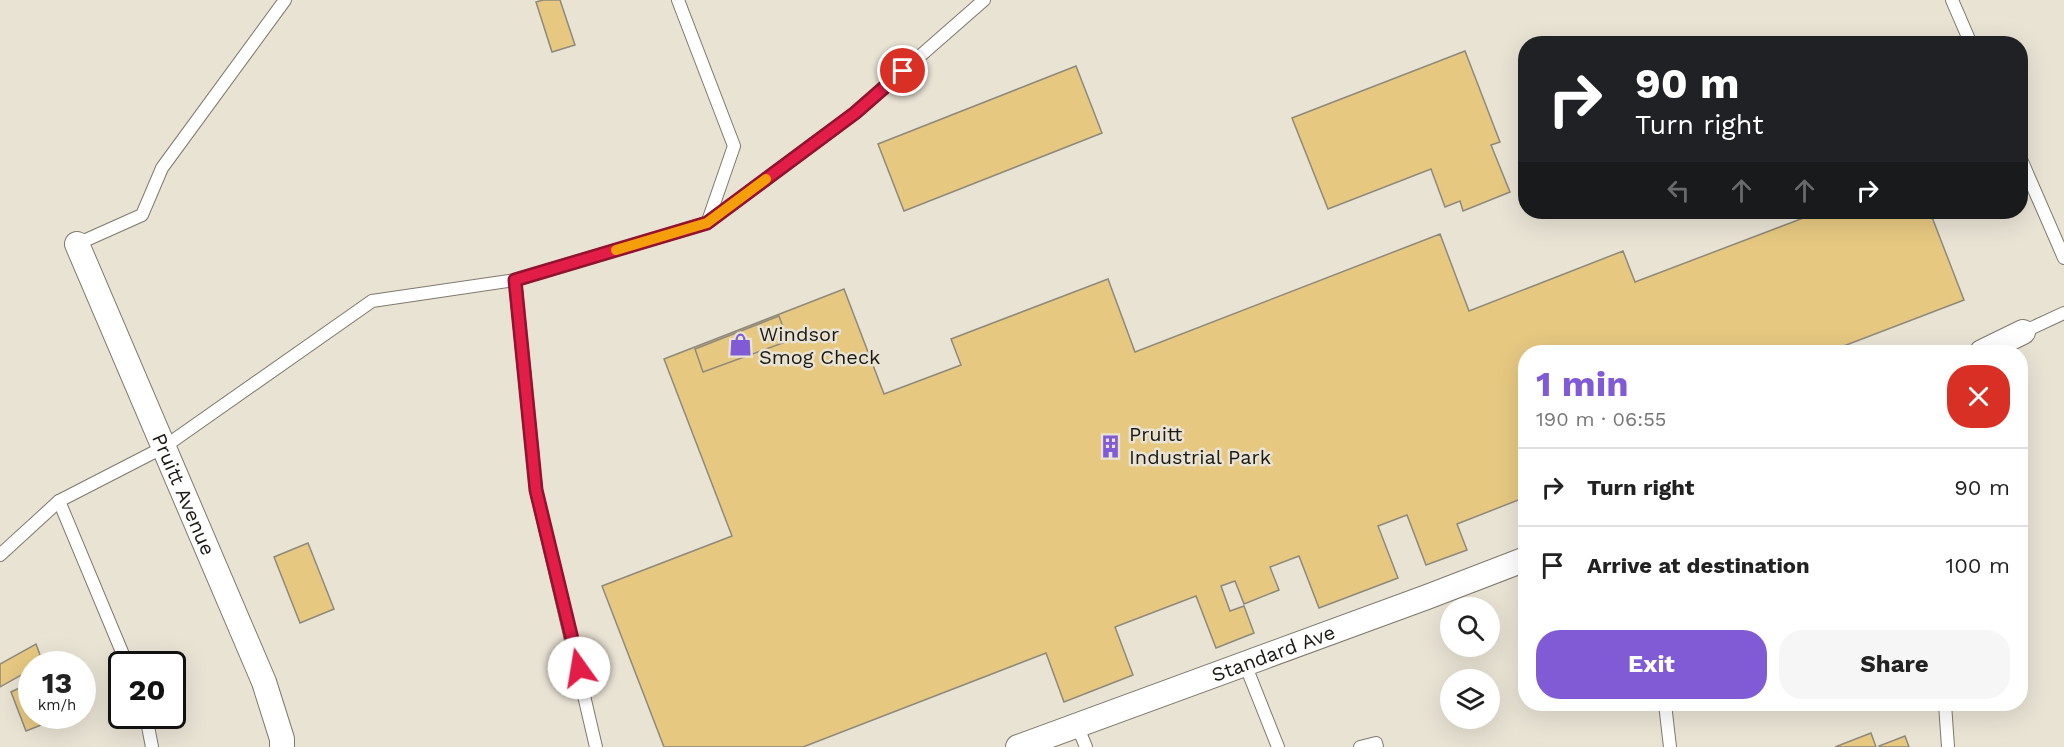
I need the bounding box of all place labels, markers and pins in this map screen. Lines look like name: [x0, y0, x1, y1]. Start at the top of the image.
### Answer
pin: [877, 45, 928, 96]
place label: Windsor Smog Check: [759, 322, 880, 369]
shop icon: Windsor Smog Check: [728, 332, 754, 358]
place label: Pruitt Industrial Park: [1129, 422, 1271, 469]
building icon: Pruitt Industrial Park: [1098, 433, 1124, 459]

